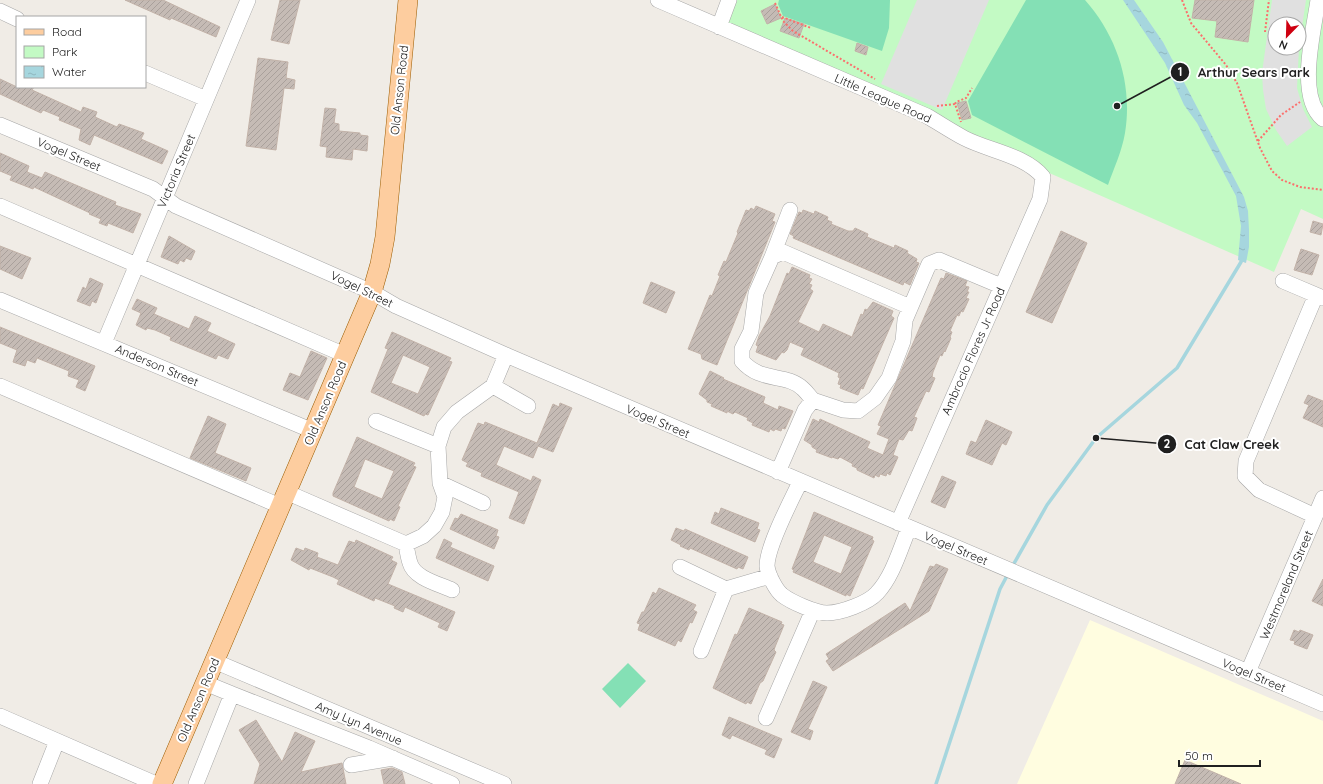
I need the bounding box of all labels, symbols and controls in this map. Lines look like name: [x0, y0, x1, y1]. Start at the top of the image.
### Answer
legend: [16, 16, 146, 88]
north arrow: [1267, 16, 1307, 56]
text: Road: [52, 24, 82, 39]
text: N: [1277, 37, 1290, 53]
text: Park: [52, 44, 77, 59]
street label: Old Anson Road: [387, 44, 411, 136]
callout: Arthur Sears Park: [1170, 60, 1318, 85]
text: Water: [52, 64, 87, 79]
text: 1: [1178, 64, 1182, 79]
text: Arthur Sears Park: [1198, 64, 1310, 80]
street label: Little League Road: [832, 70, 934, 126]
street label: Victoria Street: [154, 132, 198, 210]
street label: Vogel Street: [35, 134, 103, 174]
street label: Vogel Street: [328, 267, 396, 311]
street label: Ambrocio Flores Jr Road: [938, 285, 1008, 417]
street label: Anderson Street: [113, 341, 201, 389]
street label: Old Anson Road: [301, 359, 349, 447]
street label: Vogel Street: [624, 401, 692, 441]
callout: Cat Claw Creek: [1157, 432, 1288, 457]
text: 2: [1164, 436, 1171, 451]
text: Cat Claw Creek: [1185, 436, 1279, 452]
street label: Vogel Street: [922, 528, 990, 568]
street label: Westmoreland Street: [1256, 528, 1316, 642]
street label: Vogel Street: [1220, 655, 1288, 695]
street label: Old Anson Road: [174, 656, 222, 744]
street label: Amy Lyn Avenue: [313, 698, 405, 748]
scale bar: [1179, 742, 1260, 768]
text: 50 m: [1185, 748, 1213, 763]

